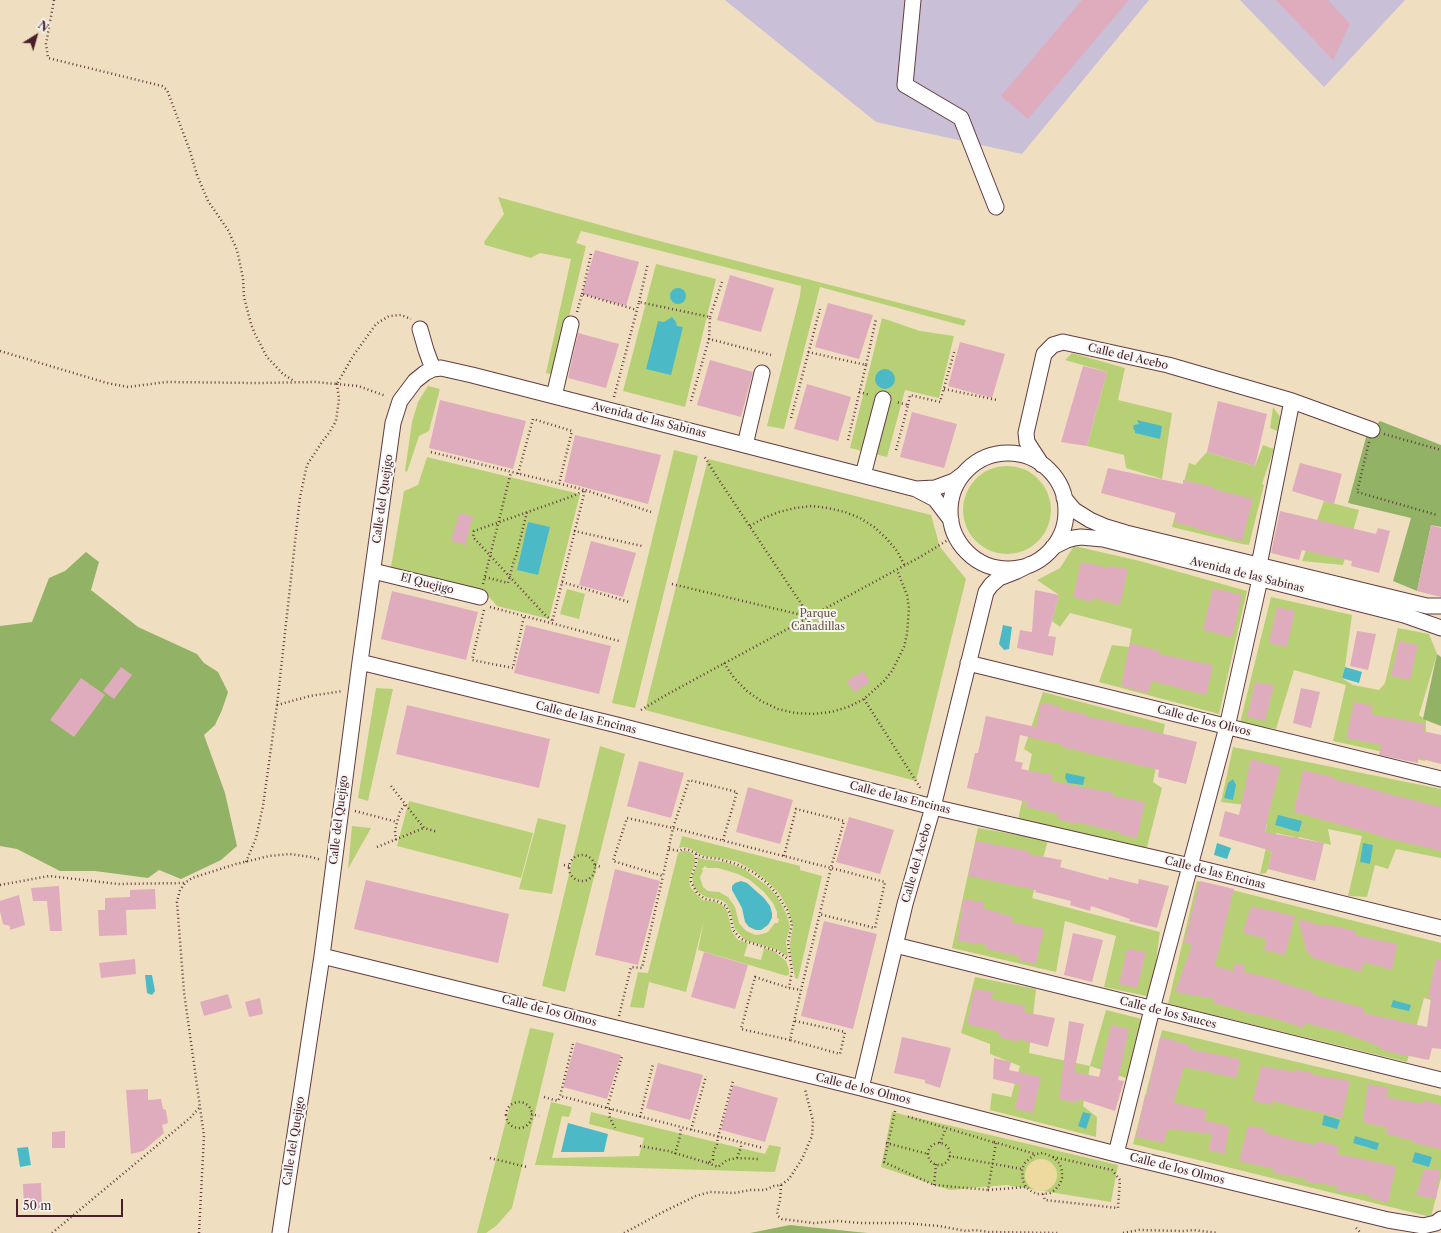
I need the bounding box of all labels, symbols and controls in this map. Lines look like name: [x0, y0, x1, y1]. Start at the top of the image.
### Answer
north arrow: [16, 16, 56, 56]
text: N: [35, 18, 51, 35]
street label: Calle del Acebo: [1086, 341, 1170, 373]
street label: Avenida de las Sabinas: [590, 399, 708, 441]
street label: Calle del Quejigo: [370, 454, 396, 544]
street label: Avenida de las Sabinas: [1188, 554, 1306, 596]
street label: El Quejigo: [399, 571, 455, 597]
park label: Parque Cañadillas: [791, 607, 845, 633]
street label: Calle de las Encinas: [534, 699, 638, 737]
street label: Calle de los Olivos: [1156, 703, 1252, 739]
street label: Calle del Quejigo: [327, 775, 351, 865]
street label: Calle de las Encinas: [848, 779, 952, 817]
street label: Calle del Acebo: [899, 822, 935, 904]
street label: Calle de las Encinas: [1163, 854, 1267, 892]
street label: Calle de los Olmos: [500, 993, 598, 1029]
street label: Calle de los Sauces: [1118, 995, 1218, 1031]
street label: Calle de los Olmos: [814, 1071, 912, 1107]
street label: Calle del Quejigo: [280, 1096, 308, 1186]
street label: Calle de los Olmos: [1128, 1151, 1226, 1187]
scale bar: [18, 1191, 125, 1217]
text: 50 m: [23, 1198, 52, 1213]

